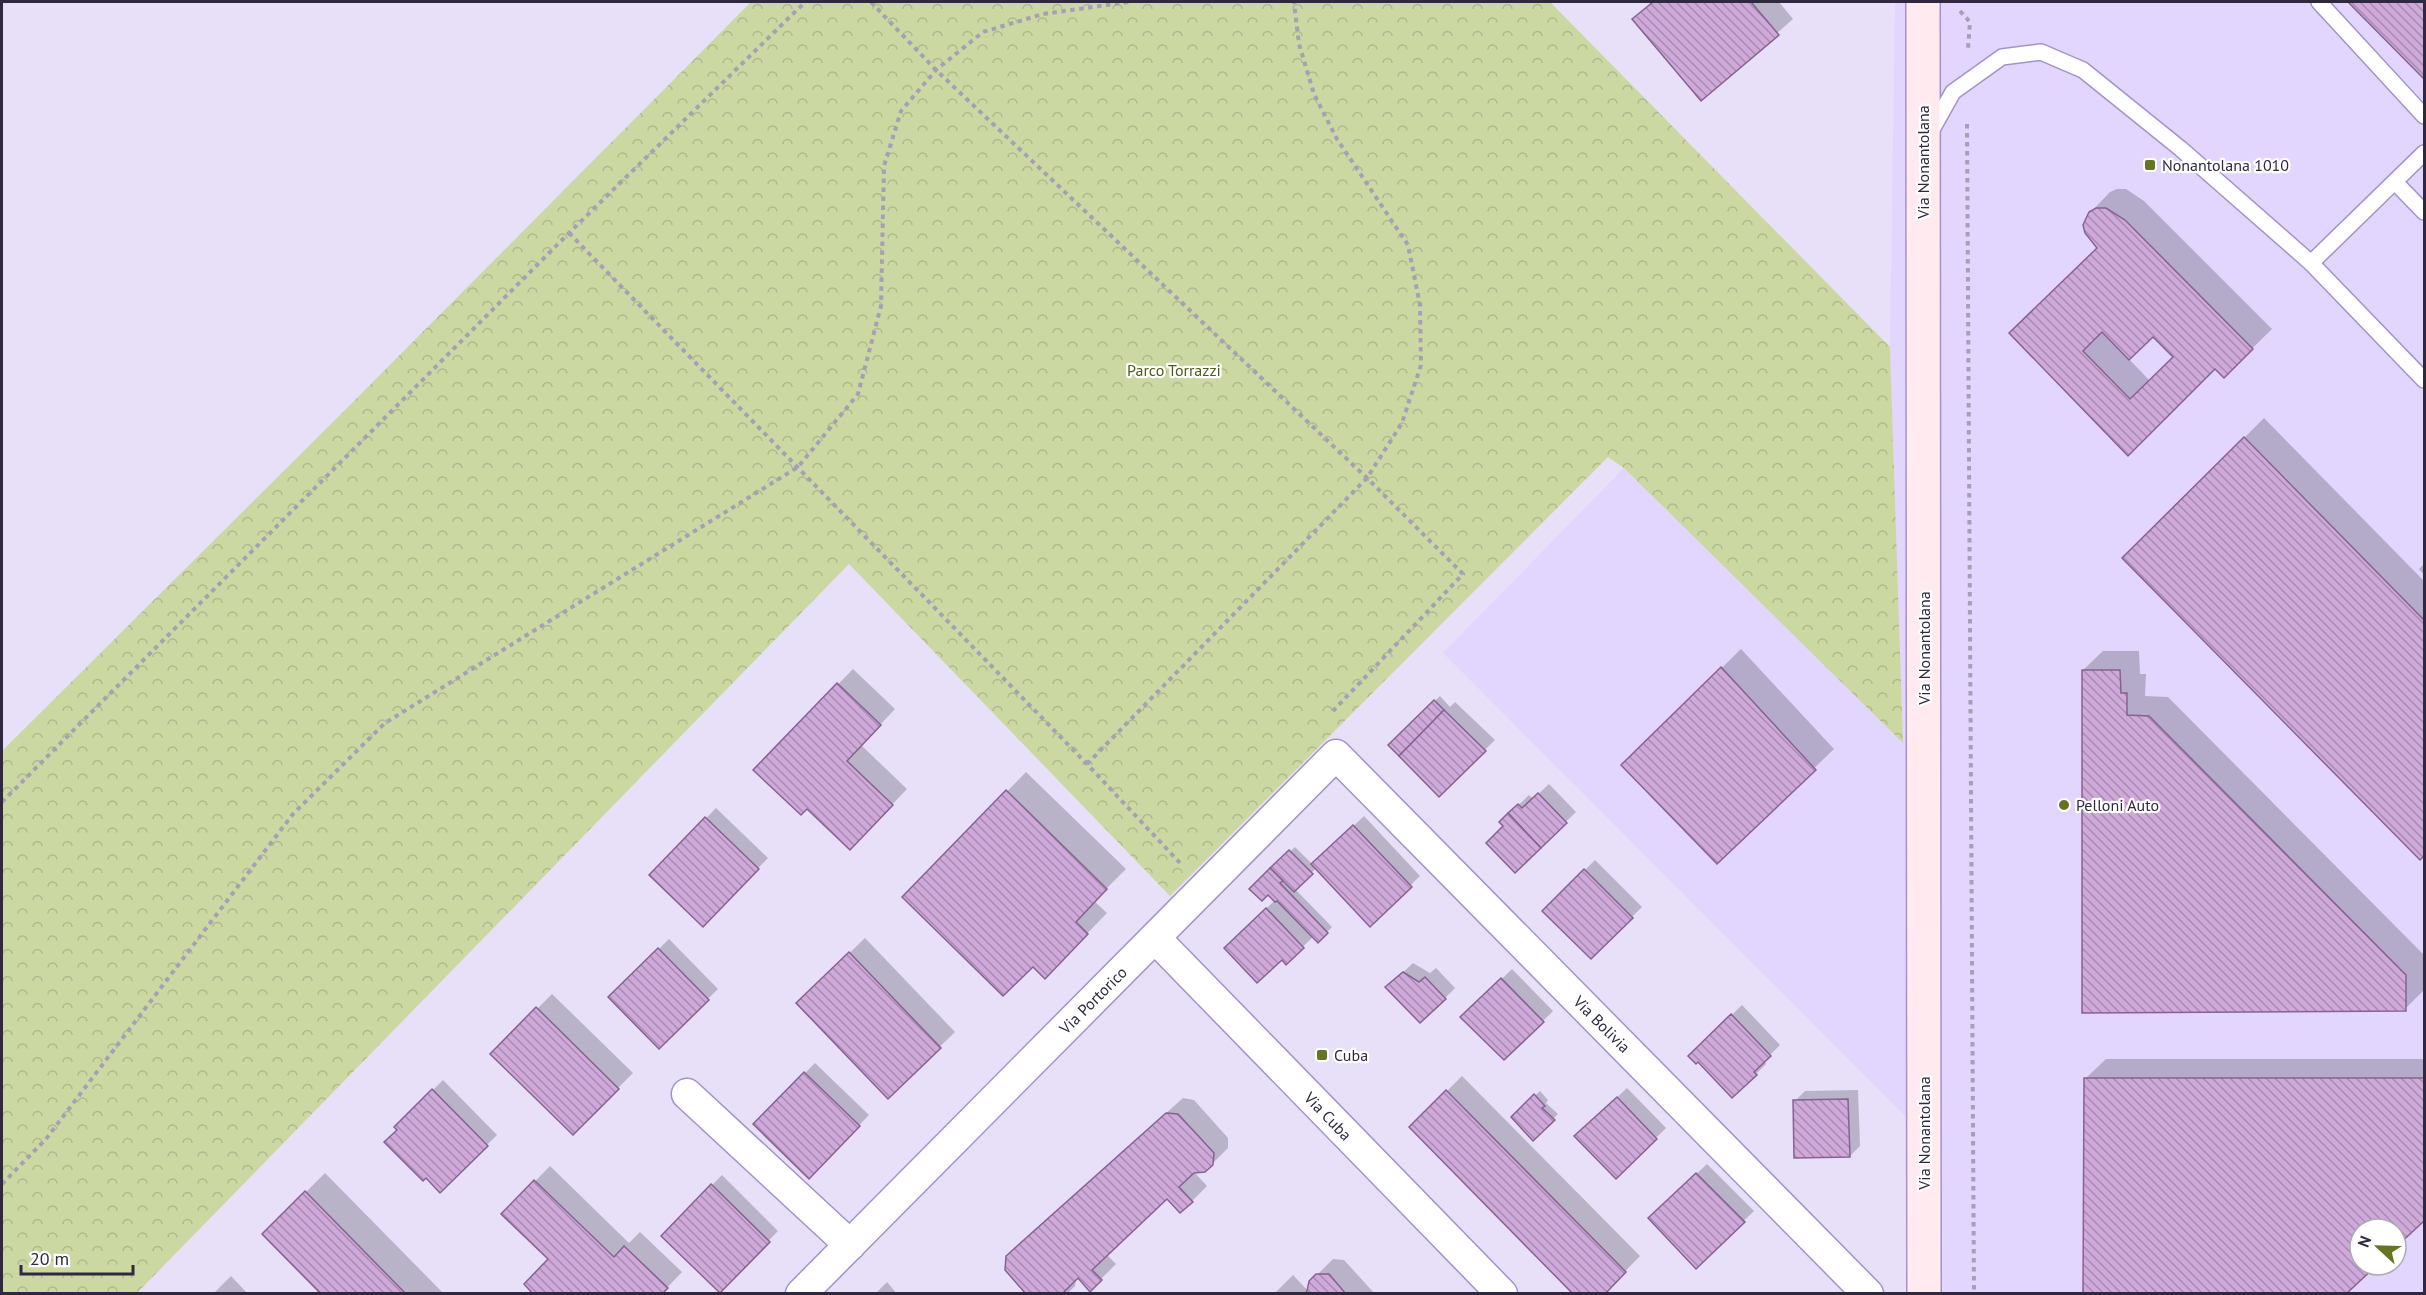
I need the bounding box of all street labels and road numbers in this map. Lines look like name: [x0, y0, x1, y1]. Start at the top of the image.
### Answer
street label: Via Nonantolana: [1913, 105, 1933, 220]
street label: Via Nonantolana: [1914, 591, 1934, 706]
street label: Via Portorico: [1054, 962, 1131, 1039]
street label: Via Bolivia: [1569, 991, 1635, 1057]
street label: Via Nonantolana: [1914, 1076, 1934, 1191]
street label: Via Cuba: [1299, 1087, 1356, 1144]

